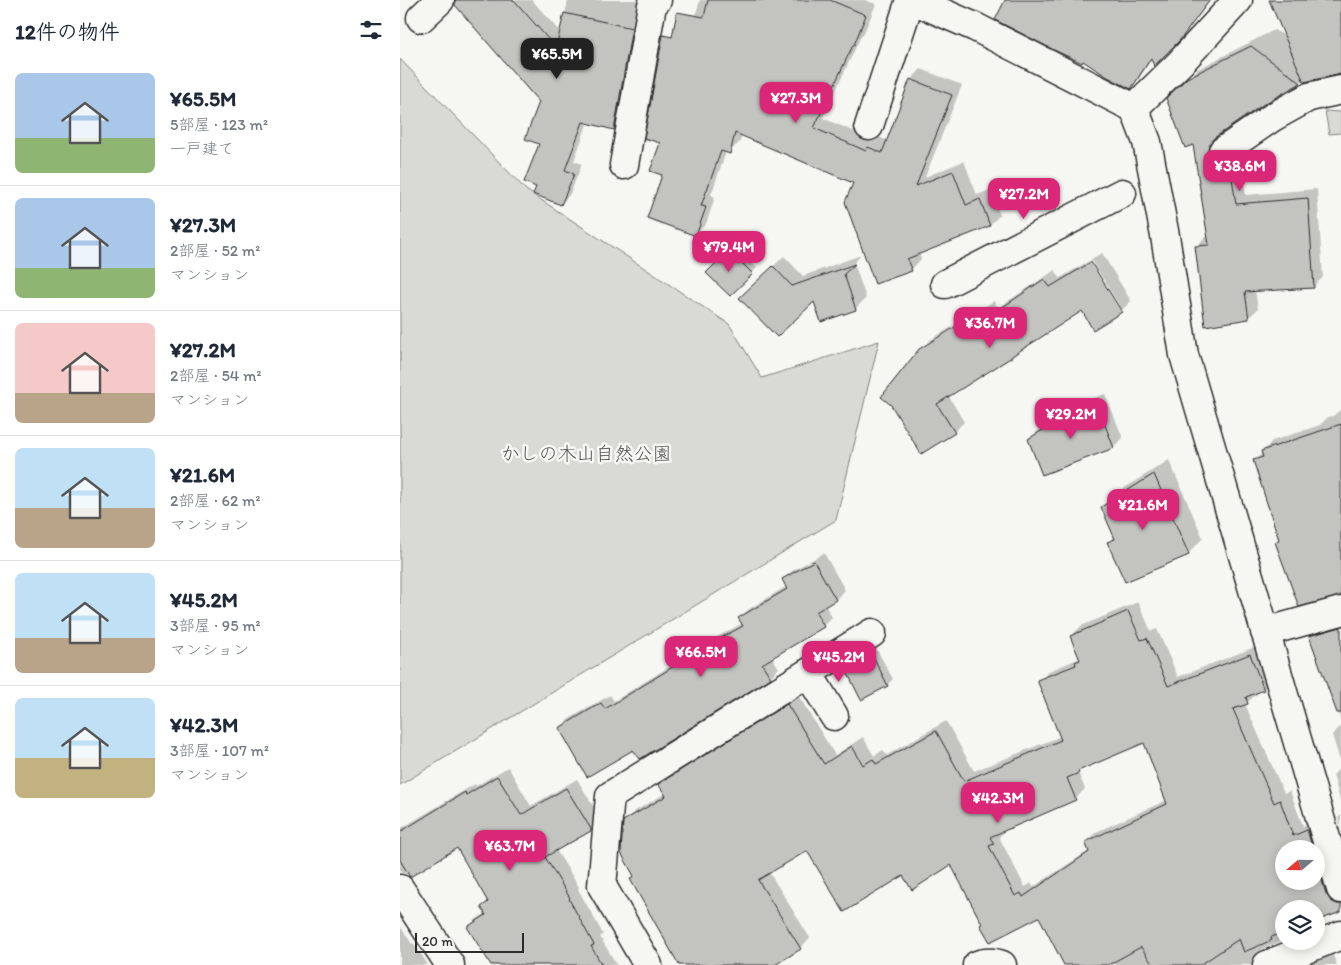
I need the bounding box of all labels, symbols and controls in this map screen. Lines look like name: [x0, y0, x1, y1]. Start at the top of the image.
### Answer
icon: filters: [357, 16, 385, 44]
text: 12件の物件: [15, 19, 120, 44]
pin: ¥65.5M: [516, 38, 598, 80]
text: ¥65.5M: [532, 44, 582, 63]
pin: ¥27.3M: [755, 82, 837, 124]
text: ¥65.5M: [170, 86, 237, 111]
text: ¥27.3M: [771, 88, 821, 107]
icon: home: [55, 93, 115, 153]
text: 5部屋 · 123 m²: [170, 115, 268, 134]
text: 一戸建て: [170, 139, 234, 158]
pin: ¥38.6M: [1199, 150, 1281, 192]
text: ¥38.6M: [1214, 156, 1266, 175]
pin: ¥27.2M: [983, 178, 1065, 220]
text: ¥27.2M: [999, 184, 1049, 203]
text: ¥27.3M: [170, 212, 236, 237]
icon: home: [55, 218, 115, 278]
pin: ¥79.4M: [688, 230, 770, 273]
text: ¥79.4M: [703, 237, 755, 256]
text: 2部屋 · 52 m²: [170, 241, 260, 260]
text: マンション: [170, 265, 249, 284]
pin: ¥36.7M: [949, 306, 1031, 349]
text: ¥36.7M: [965, 313, 1015, 332]
text: ¥27.2M: [170, 337, 236, 362]
icon: home: [55, 343, 115, 403]
text: 2部屋 · 54 m²: [170, 366, 262, 385]
text: マンション: [170, 390, 249, 409]
pin: ¥29.2M: [1030, 398, 1112, 440]
text: ¥29.2M: [1046, 404, 1096, 423]
park label: かしの木山自然公園: [500, 442, 672, 465]
text: ¥21.6M: [170, 462, 235, 487]
icon: home: [55, 468, 115, 528]
pin: ¥21.6M: [1102, 488, 1184, 531]
text: 2部屋 · 62 m²: [170, 491, 260, 510]
text: ¥21.6M: [1118, 495, 1168, 514]
text: マンション: [170, 515, 249, 534]
text: ¥45.2M: [170, 587, 238, 612]
icon: home: [55, 593, 115, 653]
text: 3部屋 · 95 m²: [170, 616, 261, 635]
pin: ¥66.5M: [660, 636, 742, 678]
text: マンション: [170, 640, 249, 659]
pin: ¥45.2M: [798, 640, 880, 683]
text: ¥66.5M: [676, 642, 726, 661]
text: ¥45.2M: [813, 647, 865, 666]
text: ¥42.3M: [170, 712, 239, 737]
icon: home: [55, 718, 115, 778]
text: 3部屋 · 107 m²: [170, 741, 269, 760]
text: マンション: [170, 765, 249, 784]
pin: ¥42.3M: [957, 782, 1039, 824]
text: ¥42.3M: [972, 788, 1024, 807]
pin: ¥63.7M: [469, 830, 551, 872]
text: ¥63.7M: [485, 836, 535, 855]
north arrow: [1275, 840, 1325, 890]
map controls: [1275, 840, 1325, 950]
button: layers: [1275, 900, 1325, 950]
scale bar: [415, 930, 524, 953]
text: 20 m: [422, 933, 453, 950]

